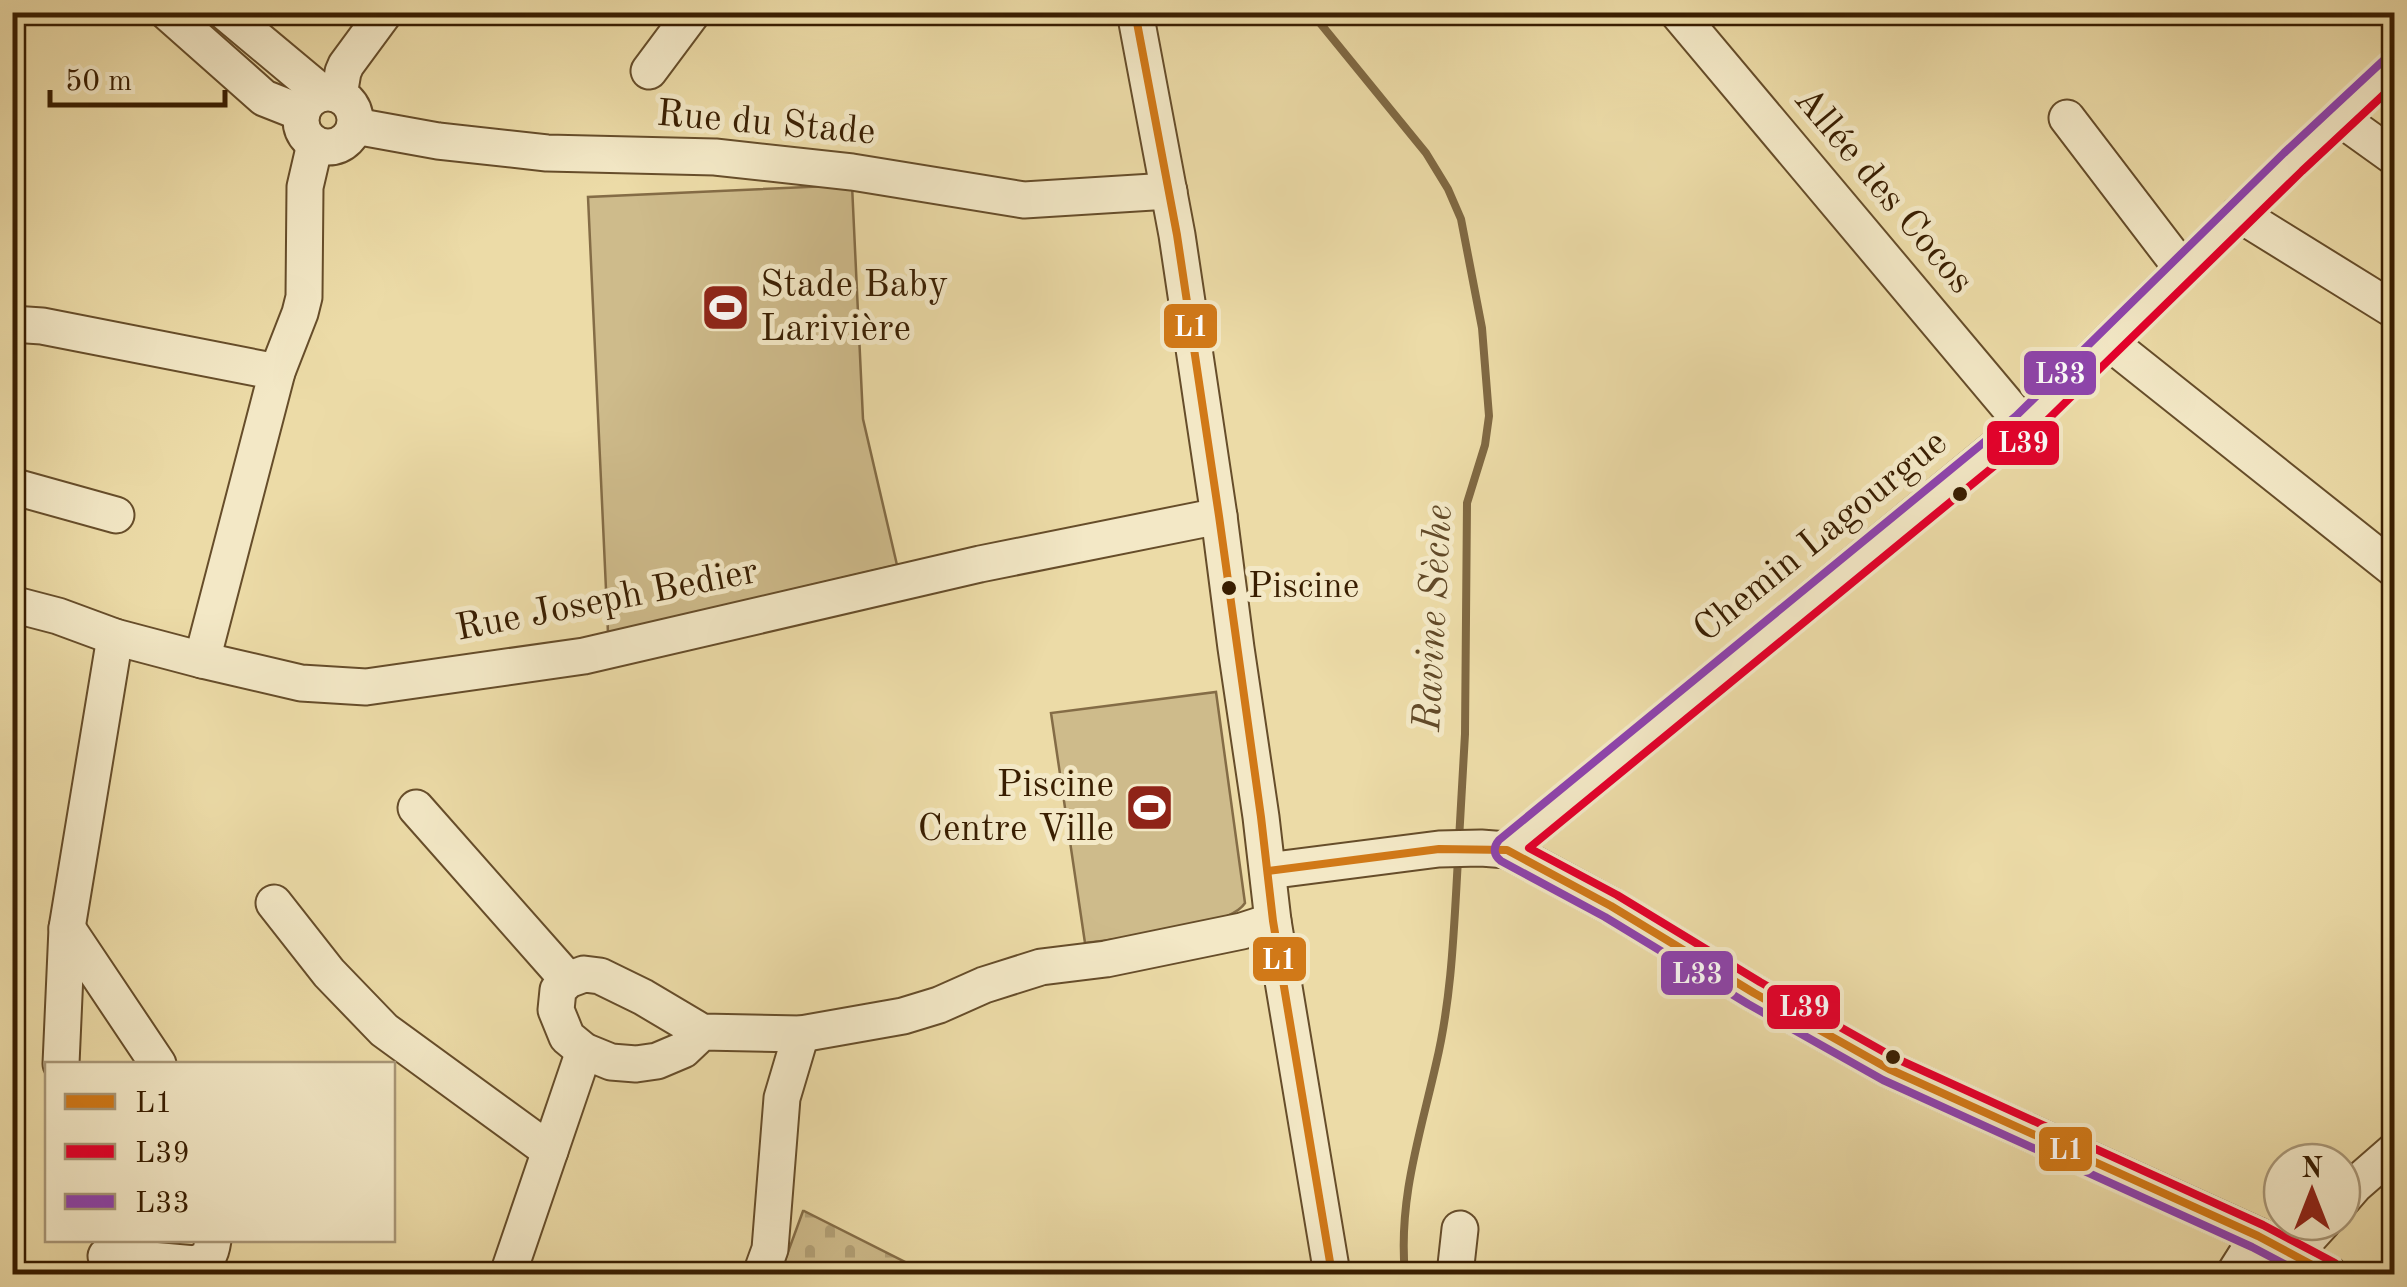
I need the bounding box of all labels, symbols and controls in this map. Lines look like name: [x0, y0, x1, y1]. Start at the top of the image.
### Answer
scale bar: [50, 45, 225, 107]
text: 50 m: [65, 67, 132, 97]
street label: Allée des Cocos: [1786, 81, 1980, 301]
street label: Rue du Stade: [655, 96, 877, 152]
place label: Stade Baby Larivière: [760, 267, 948, 349]
sports icon: Stade Baby Larivière: [699, 282, 751, 334]
line badge: L1: [1162, 302, 1219, 350]
text: L1: [1173, 315, 1209, 343]
line badge: L33: [2022, 349, 2098, 397]
text: L33: [2034, 362, 2086, 390]
line badge: L39: [1985, 419, 2061, 467]
street label: Chemin Lagourgue: [1687, 424, 1955, 650]
text: L39: [1997, 431, 2049, 459]
unlabelled marker: [1950, 484, 1970, 504]
water label: Ravine Sèche: [1409, 504, 1461, 733]
street label: Rue Joseph Bedier: [453, 553, 761, 649]
place label: Piscine: [1248, 570, 1359, 606]
marker: Piscine: [1219, 578, 1239, 598]
place label: Piscine Centre Ville: [918, 767, 1114, 849]
sports icon: Piscine Centre Ville: [1123, 782, 1175, 834]
line badge: L1: [1251, 935, 1308, 983]
text: L1: [1261, 948, 1297, 976]
line badge: L33: [1659, 949, 1735, 997]
text: L33: [1671, 962, 1723, 990]
line badge: L39: [1765, 983, 1842, 1031]
text: L39: [1778, 995, 1830, 1023]
unlabelled marker: [1883, 1047, 1903, 1067]
legend: [45, 1062, 395, 1242]
text: L1: [135, 1089, 173, 1119]
line badge: L1: [2037, 1125, 2094, 1173]
text: L1: [2048, 1138, 2084, 1166]
text: L39: [135, 1139, 190, 1169]
north arrow: [2262, 1142, 2362, 1242]
text: N: [2301, 1156, 2323, 1184]
text: L33: [135, 1189, 190, 1219]

